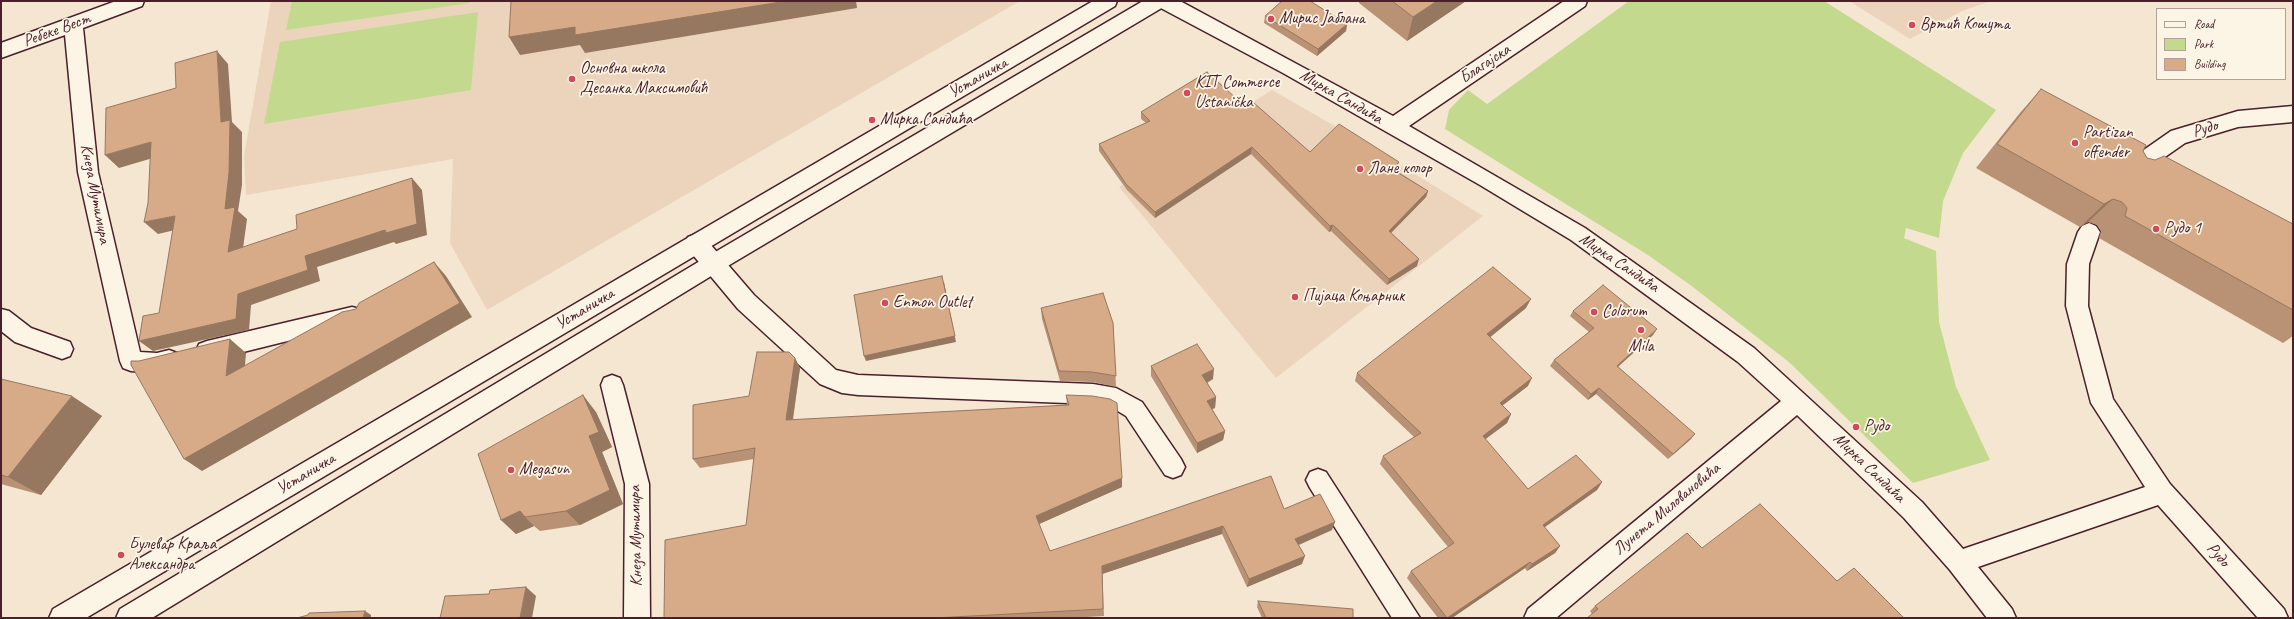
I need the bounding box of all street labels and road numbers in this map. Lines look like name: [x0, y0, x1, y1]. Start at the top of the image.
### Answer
street label: Ребеке Вест: [20, 8, 94, 52]
street label: Благајска: [1456, 40, 1514, 88]
street label: Устаничка: [945, 53, 1011, 103]
street label: Мирка Сандића: [1296, 65, 1386, 129]
street label: Рудо: [2190, 116, 2220, 142]
street label: Кнеза Мутимира: [75, 142, 115, 246]
street label: Мирка Сандића: [1575, 229, 1663, 297]
street label: Устаничка: [552, 284, 618, 334]
street label: Мирка Сандића: [1829, 429, 1909, 507]
street label: Устаничка: [273, 449, 339, 499]
street label: Лунета Миловановића: [1609, 458, 1725, 560]
street label: Кнеза Мутимира: [625, 485, 647, 587]
street label: Рудо: [2202, 539, 2234, 571]

